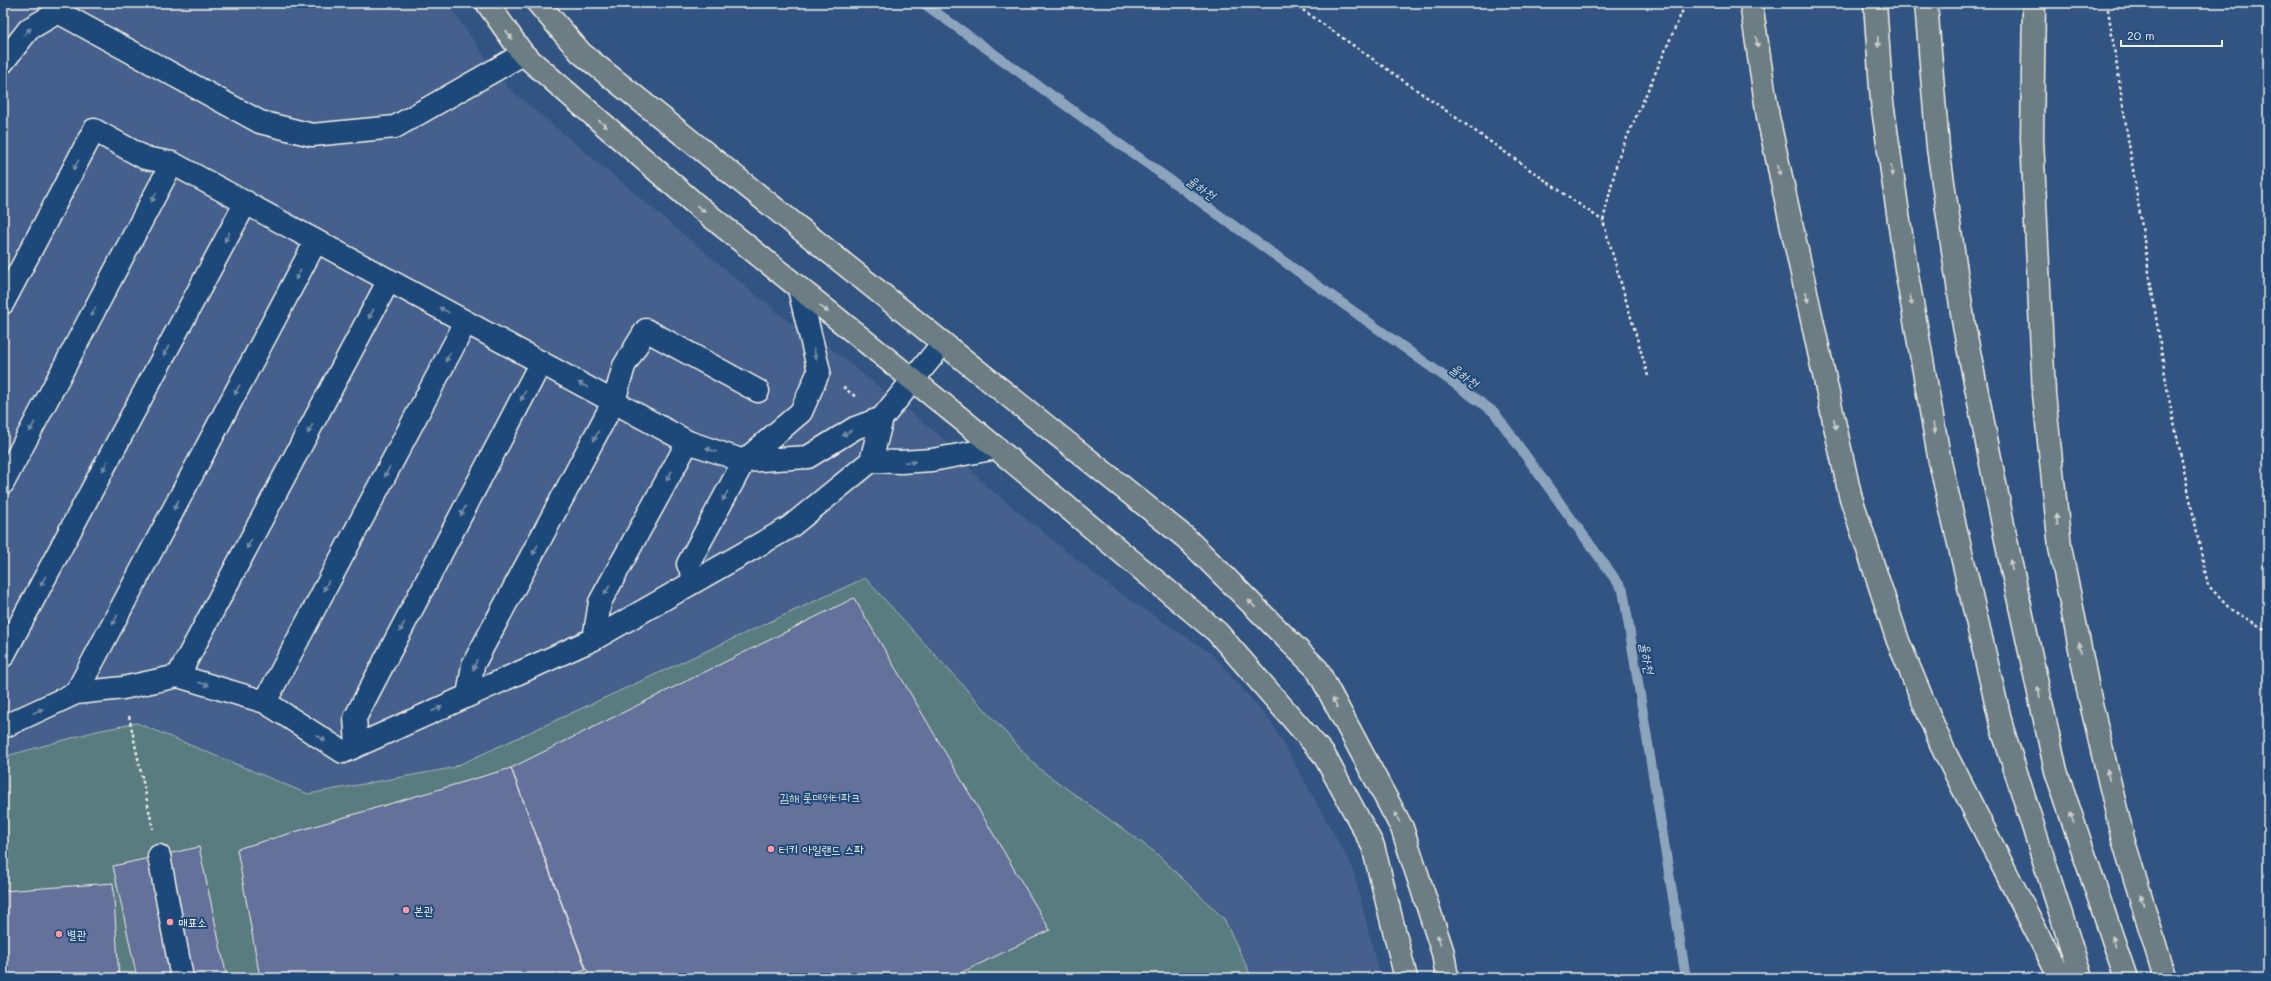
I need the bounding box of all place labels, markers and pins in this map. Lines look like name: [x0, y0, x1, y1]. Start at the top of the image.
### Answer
place label: 터키 아일랜드 스파: [779, 841, 864, 857]
marker: 터키 아일랜드 스파: [766, 844, 776, 854]
place label: 본관: [414, 902, 434, 918]
marker: 본관: [401, 905, 411, 915]
place label: 매표소: [178, 914, 207, 930]
marker: 매표소: [165, 917, 175, 927]
place label: 별관: [67, 926, 87, 942]
marker: 별관: [54, 929, 64, 939]

